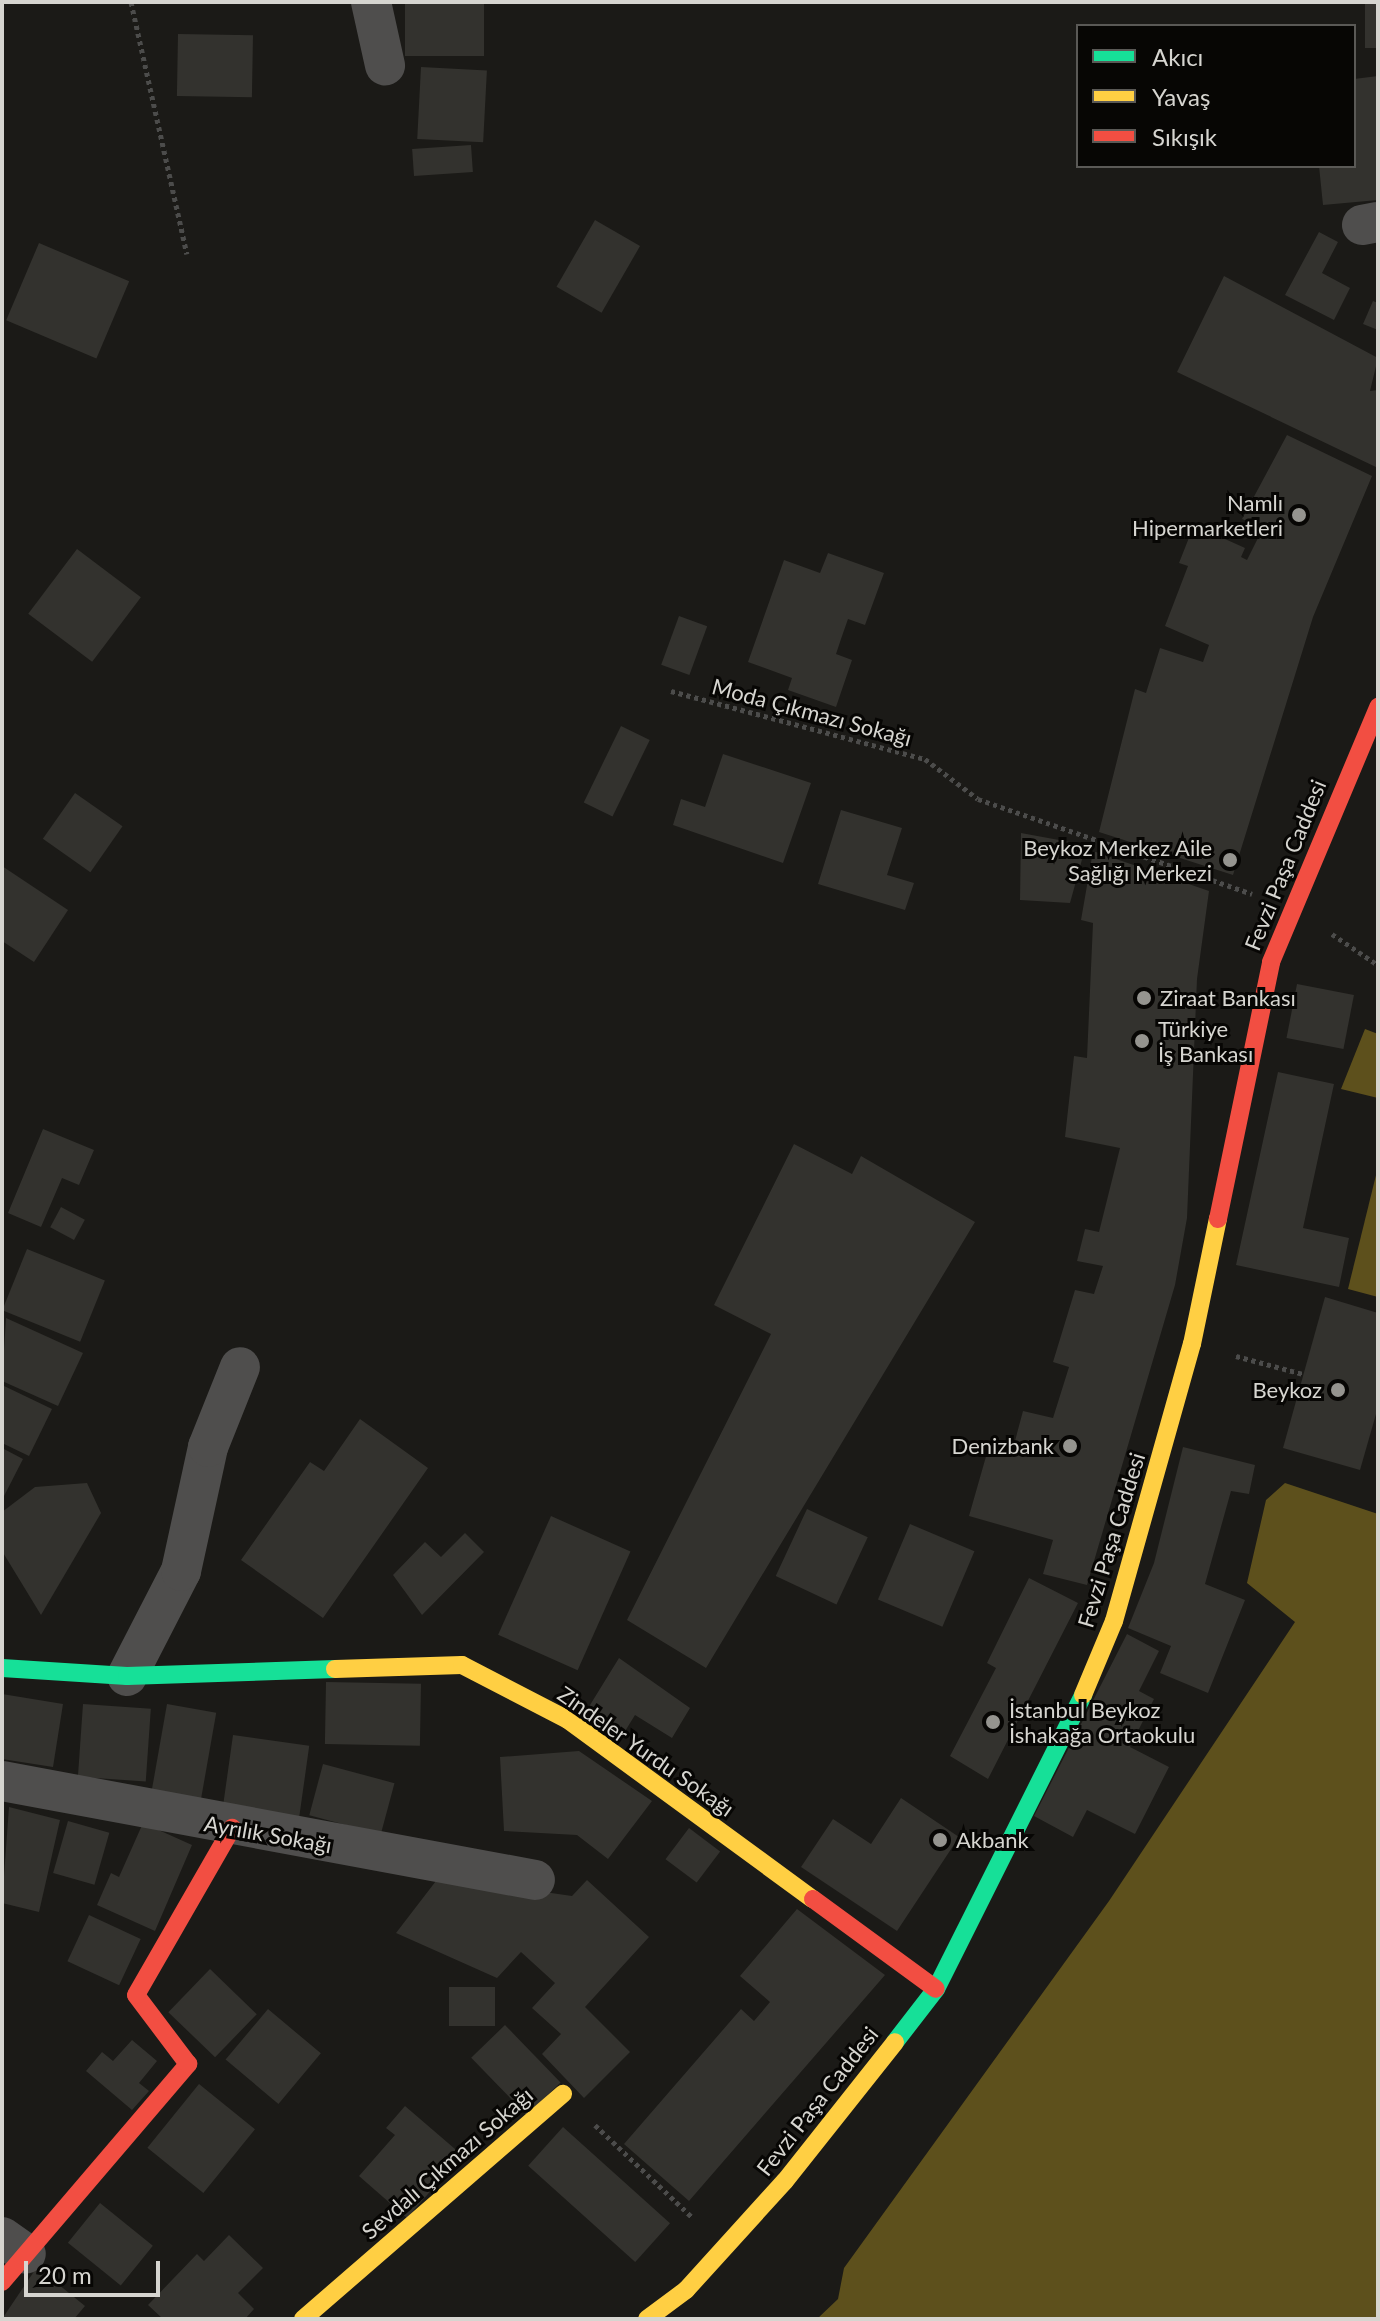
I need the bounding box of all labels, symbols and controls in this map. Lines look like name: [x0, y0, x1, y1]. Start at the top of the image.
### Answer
legend: [1076, 24, 1356, 168]
text: Akıcı: [1152, 42, 1203, 71]
text: Yavaş: [1152, 82, 1210, 111]
text: Sıkışık: [1152, 122, 1217, 151]
place label: Namlı Hipermarketleri: [1132, 489, 1283, 540]
marker: Namlı Hipermarketleri: [1290, 506, 1308, 524]
street label: Moda Çıkmazı Sokağı: [709, 673, 915, 751]
street label: Fevzi Paşa Caddesi: [1239, 776, 1331, 954]
place label: Beykoz Merkez Aile Sağlığı Merkezi: [1023, 834, 1212, 886]
marker: Beykoz Merkez Aile Sağlığı Merkezi: [1219, 849, 1241, 871]
place label: Ziraat Bankası: [1160, 985, 1296, 1011]
marker: Ziraat Bankası: [1135, 989, 1153, 1007]
place label: Türkiye İş Bankası: [1158, 1015, 1253, 1066]
marker: Türkiye İş Bankası: [1133, 1032, 1151, 1050]
place label: Beykoz: [1253, 1377, 1322, 1403]
marker: Beykoz: [1329, 1381, 1347, 1399]
place label: Denizbank: [952, 1433, 1054, 1459]
marker: Denizbank: [1061, 1437, 1079, 1455]
street label: Fevzi Paşa Caddesi: [1072, 1449, 1150, 1631]
street label: Zindeler Yurdu Sokağı: [552, 1680, 740, 1822]
place label: İstanbul Beykoz İshakağa Ortaokulu: [1009, 1696, 1195, 1748]
marker: İstanbul Beykoz İshakağa Ortaokulu: [984, 1713, 1002, 1731]
street label: Ayrılık Sokağı: [202, 1810, 334, 1858]
place label: Akbank: [956, 1827, 1029, 1853]
marker: Akbank: [931, 1831, 949, 1849]
street label: Fevzi Paşa Caddesi: [751, 2021, 883, 2181]
street label: Sevdalı Çıkmazı Sokağı: [356, 2082, 538, 2244]
scale bar: [28, 2245, 164, 2295]
text: 20 m: [38, 2260, 92, 2289]

